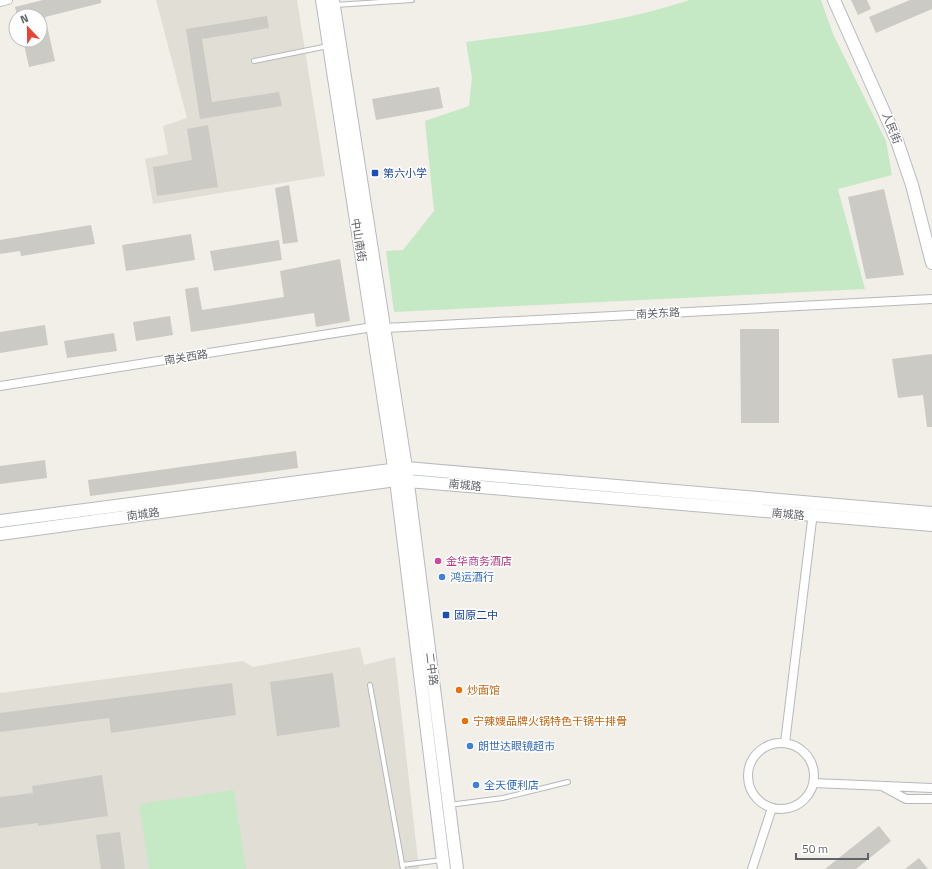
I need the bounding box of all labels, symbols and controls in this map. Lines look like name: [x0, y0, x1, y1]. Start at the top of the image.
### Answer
north arrow: [8, 8, 48, 48]
text: N: [18, 10, 31, 28]
street label: 人民街: [879, 110, 905, 146]
place label: 第六小学: [383, 165, 427, 181]
marker: 第六小学: [370, 168, 380, 178]
street label: 中山南街: [348, 217, 370, 263]
street label: 南关东路: [636, 304, 680, 322]
street label: 南关西路: [163, 346, 209, 368]
street label: 南城路: [448, 476, 482, 494]
street label: 南城路: [126, 504, 160, 524]
street label: 南城路: [771, 505, 805, 523]
place label: 金华商务酒店: [446, 553, 512, 569]
marker: 金华商务酒店: [433, 556, 443, 566]
place label: 鸿运酒行: [450, 569, 494, 585]
marker: 鸿运酒行: [437, 572, 447, 582]
place label: 固原二中: [454, 607, 498, 623]
marker: 固原二中: [441, 610, 451, 620]
street label: 二中路: [422, 652, 442, 686]
place label: 炒面馆: [467, 682, 500, 698]
marker: 炒面馆: [454, 685, 464, 695]
place label: 宁辣嫂品牌火锅特色干锅牛排骨: [473, 713, 627, 729]
marker: 宁辣嫂品牌火锅特色干锅牛排骨: [460, 716, 470, 726]
place label: 朗世达眼镜超市: [478, 738, 555, 754]
marker: 朗世达眼镜超市: [465, 741, 475, 751]
place label: 全天便利店: [484, 777, 539, 793]
marker: 全天便利店: [471, 780, 481, 790]
scale bar: [796, 835, 868, 861]
text: 50 m: [802, 839, 828, 858]

